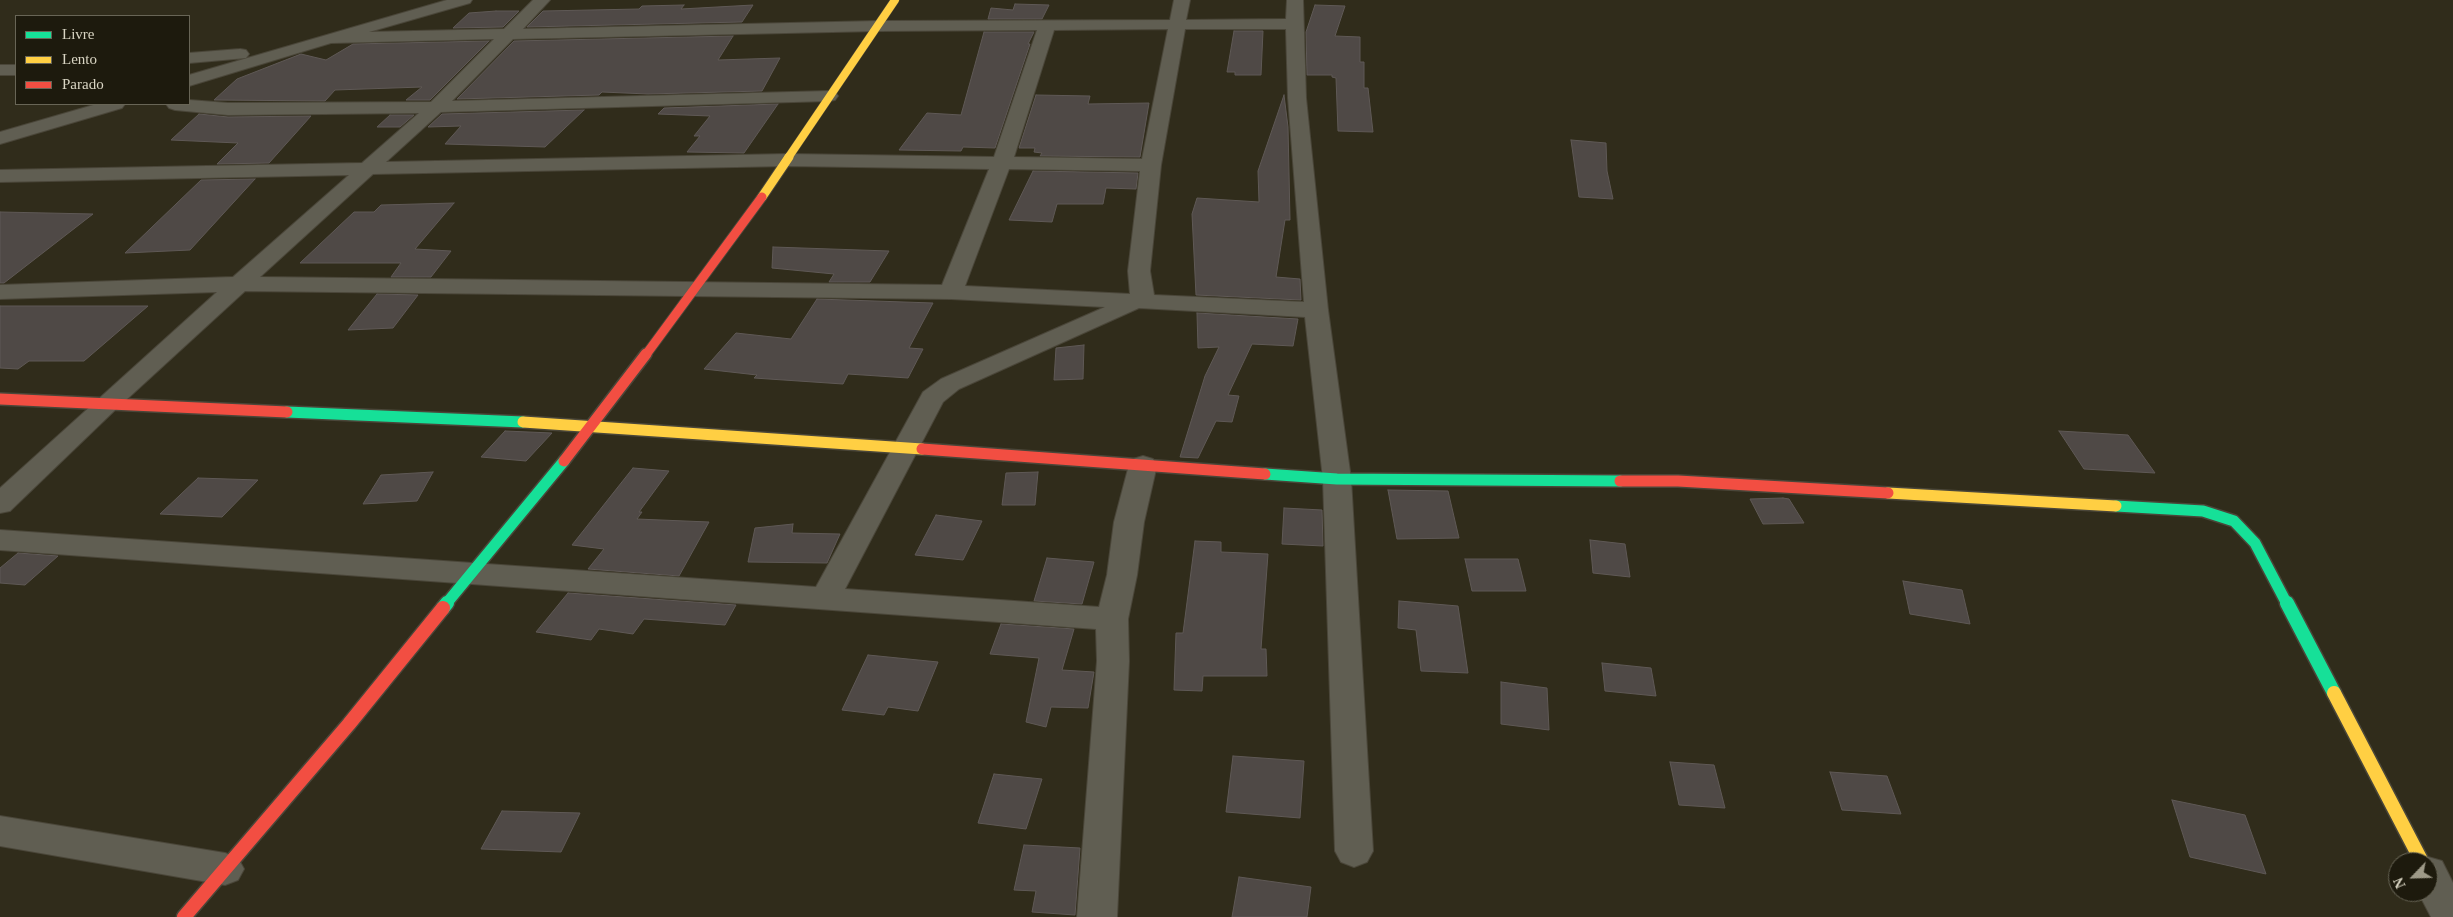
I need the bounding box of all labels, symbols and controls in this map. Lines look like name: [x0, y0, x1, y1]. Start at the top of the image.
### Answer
legend: [15, 15, 190, 105]
text: Livre: [62, 26, 94, 42]
text: Lento: [62, 51, 97, 67]
text: Parado: [62, 76, 104, 92]
north arrow: [2388, 852, 2438, 902]
text: N: [2391, 875, 2409, 891]

